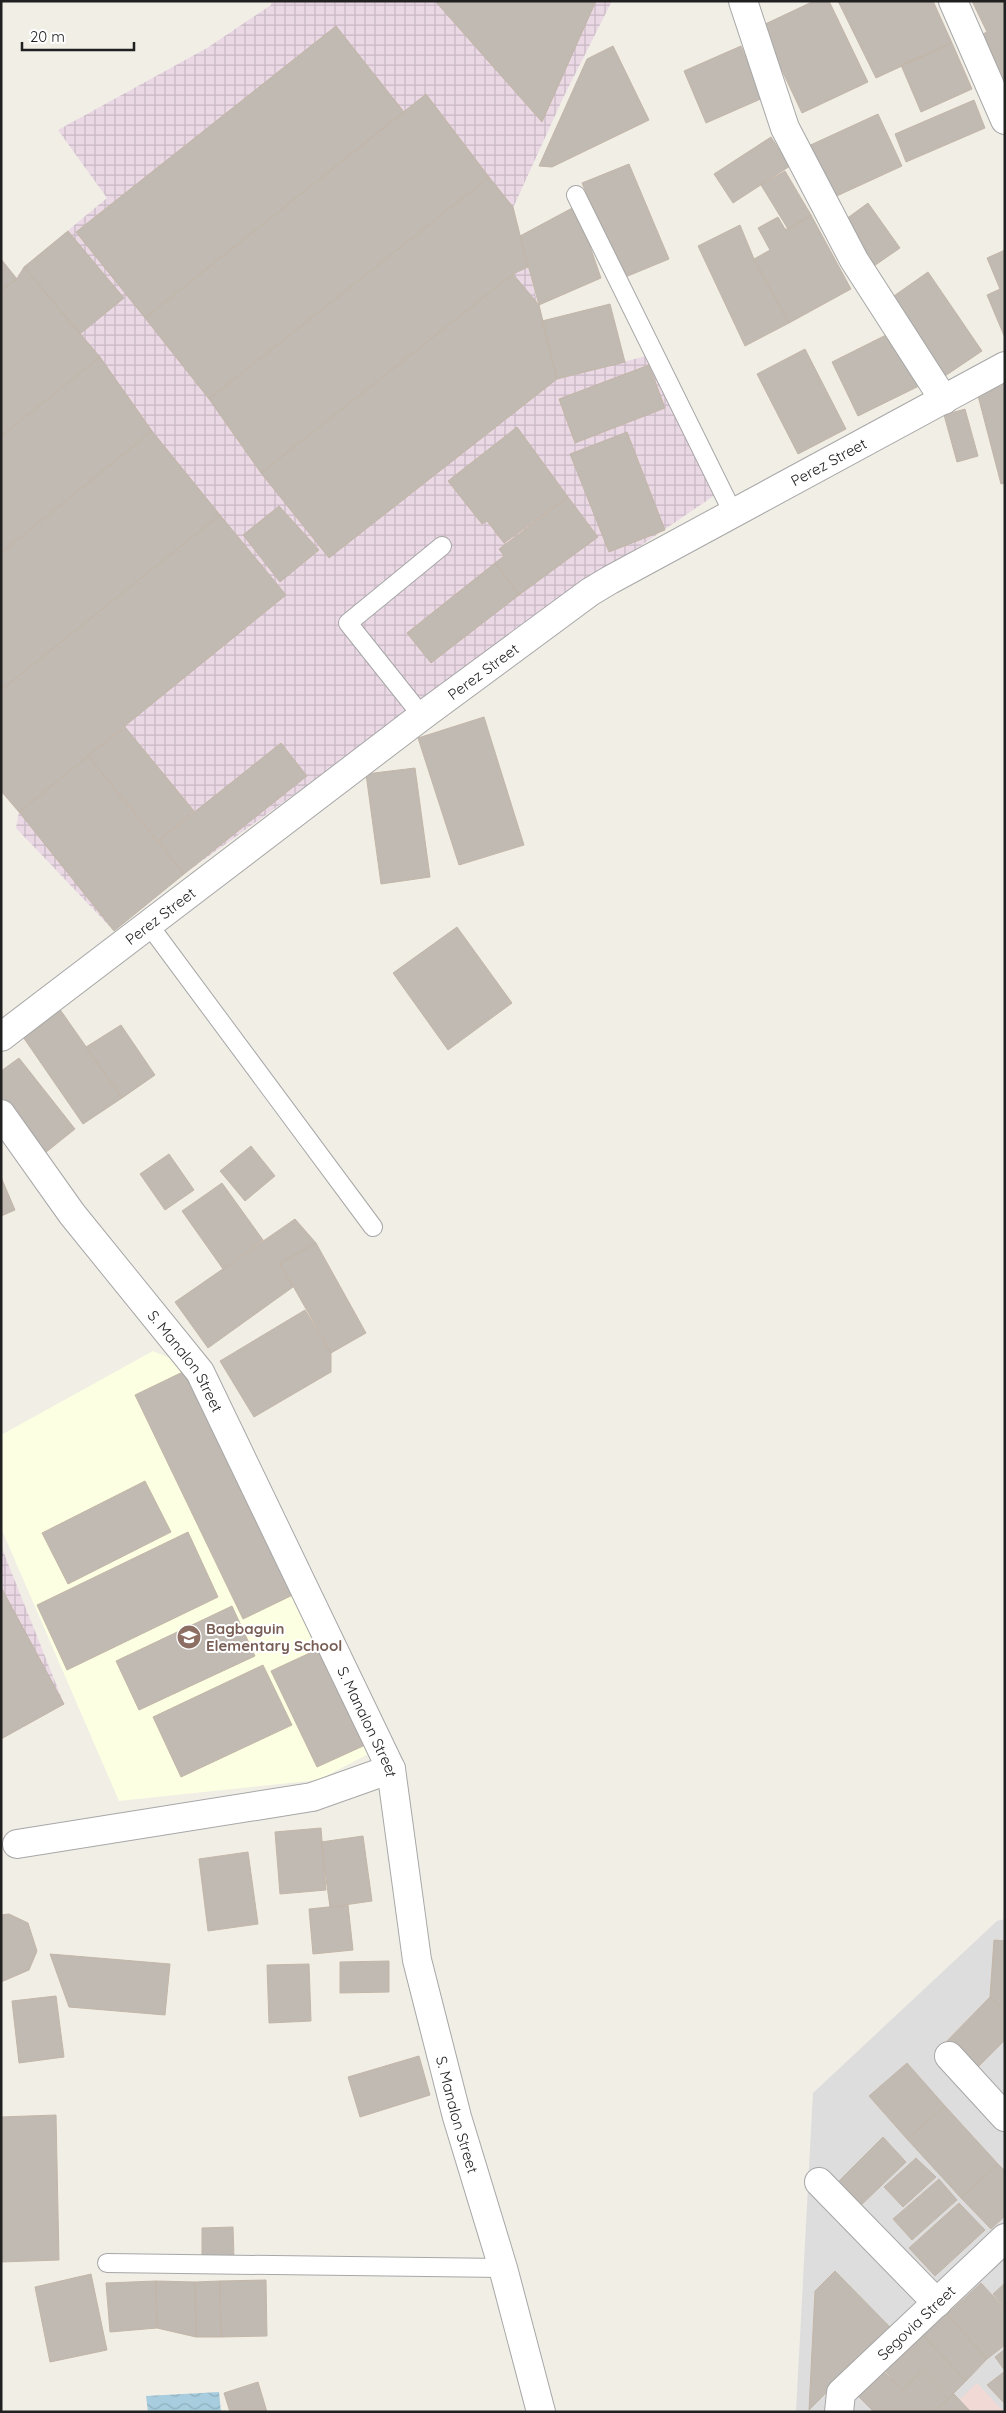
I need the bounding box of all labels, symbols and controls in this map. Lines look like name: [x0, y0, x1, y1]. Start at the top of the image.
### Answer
scale bar: [22, 20, 135, 52]
text: 20 m: [30, 27, 65, 46]
street label: Perez Street: [787, 433, 870, 490]
street label: Perez Street: [444, 639, 522, 704]
street label: Perez Street: [121, 883, 199, 949]
street label: S. Manalon Street: [144, 1306, 227, 1415]
place label: Bagbaguin Elementary School: [206, 1619, 342, 1655]
school or university icon: Bagbaguin Elementary School: [176, 1624, 202, 1650]
street label: S. Manalon Street: [333, 1663, 401, 1778]
street label: S. Manalon Street: [432, 2054, 483, 2175]
street label: Segovia Street: [873, 2281, 959, 2364]

